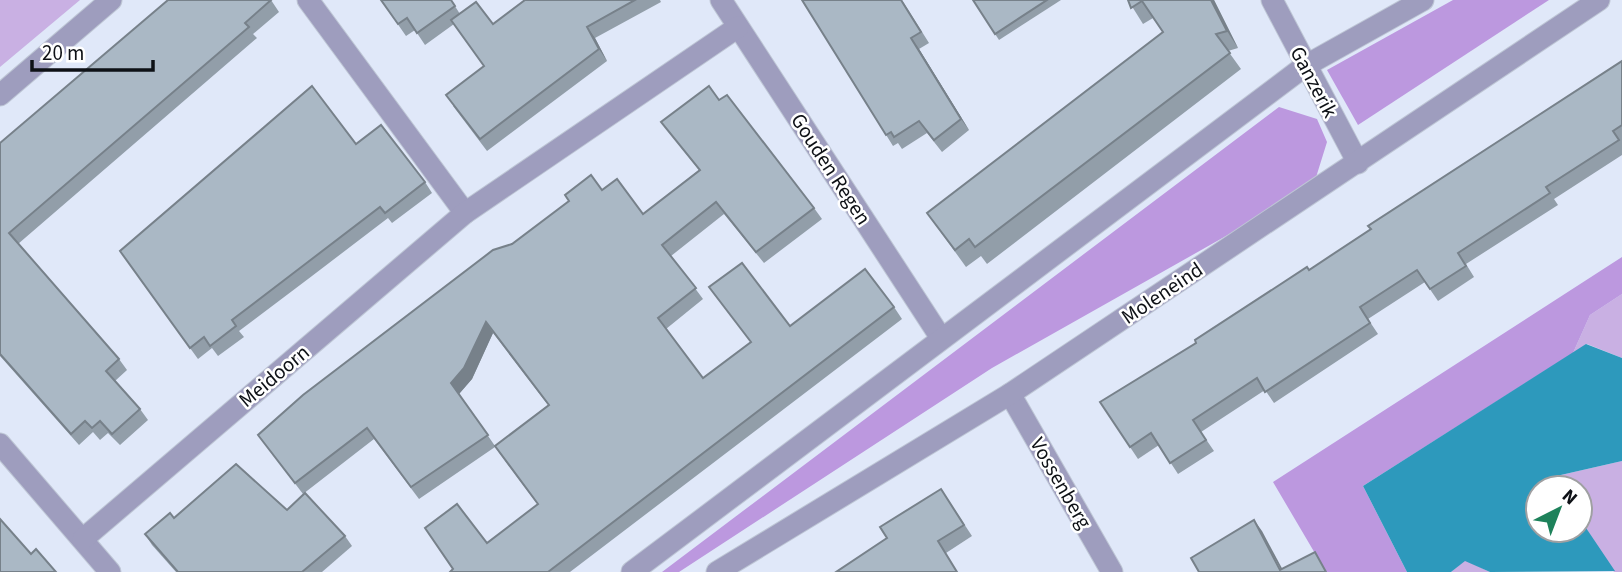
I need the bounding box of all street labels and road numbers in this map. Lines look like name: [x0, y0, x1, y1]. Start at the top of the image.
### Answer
street label: Ganzerik: [1283, 41, 1346, 124]
street label: Gouden Regen: [784, 107, 878, 231]
street label: Moleneind: [1115, 255, 1209, 331]
street label: Meidoorn: [232, 337, 316, 415]
street label: Vossenberg: [1023, 432, 1099, 535]

